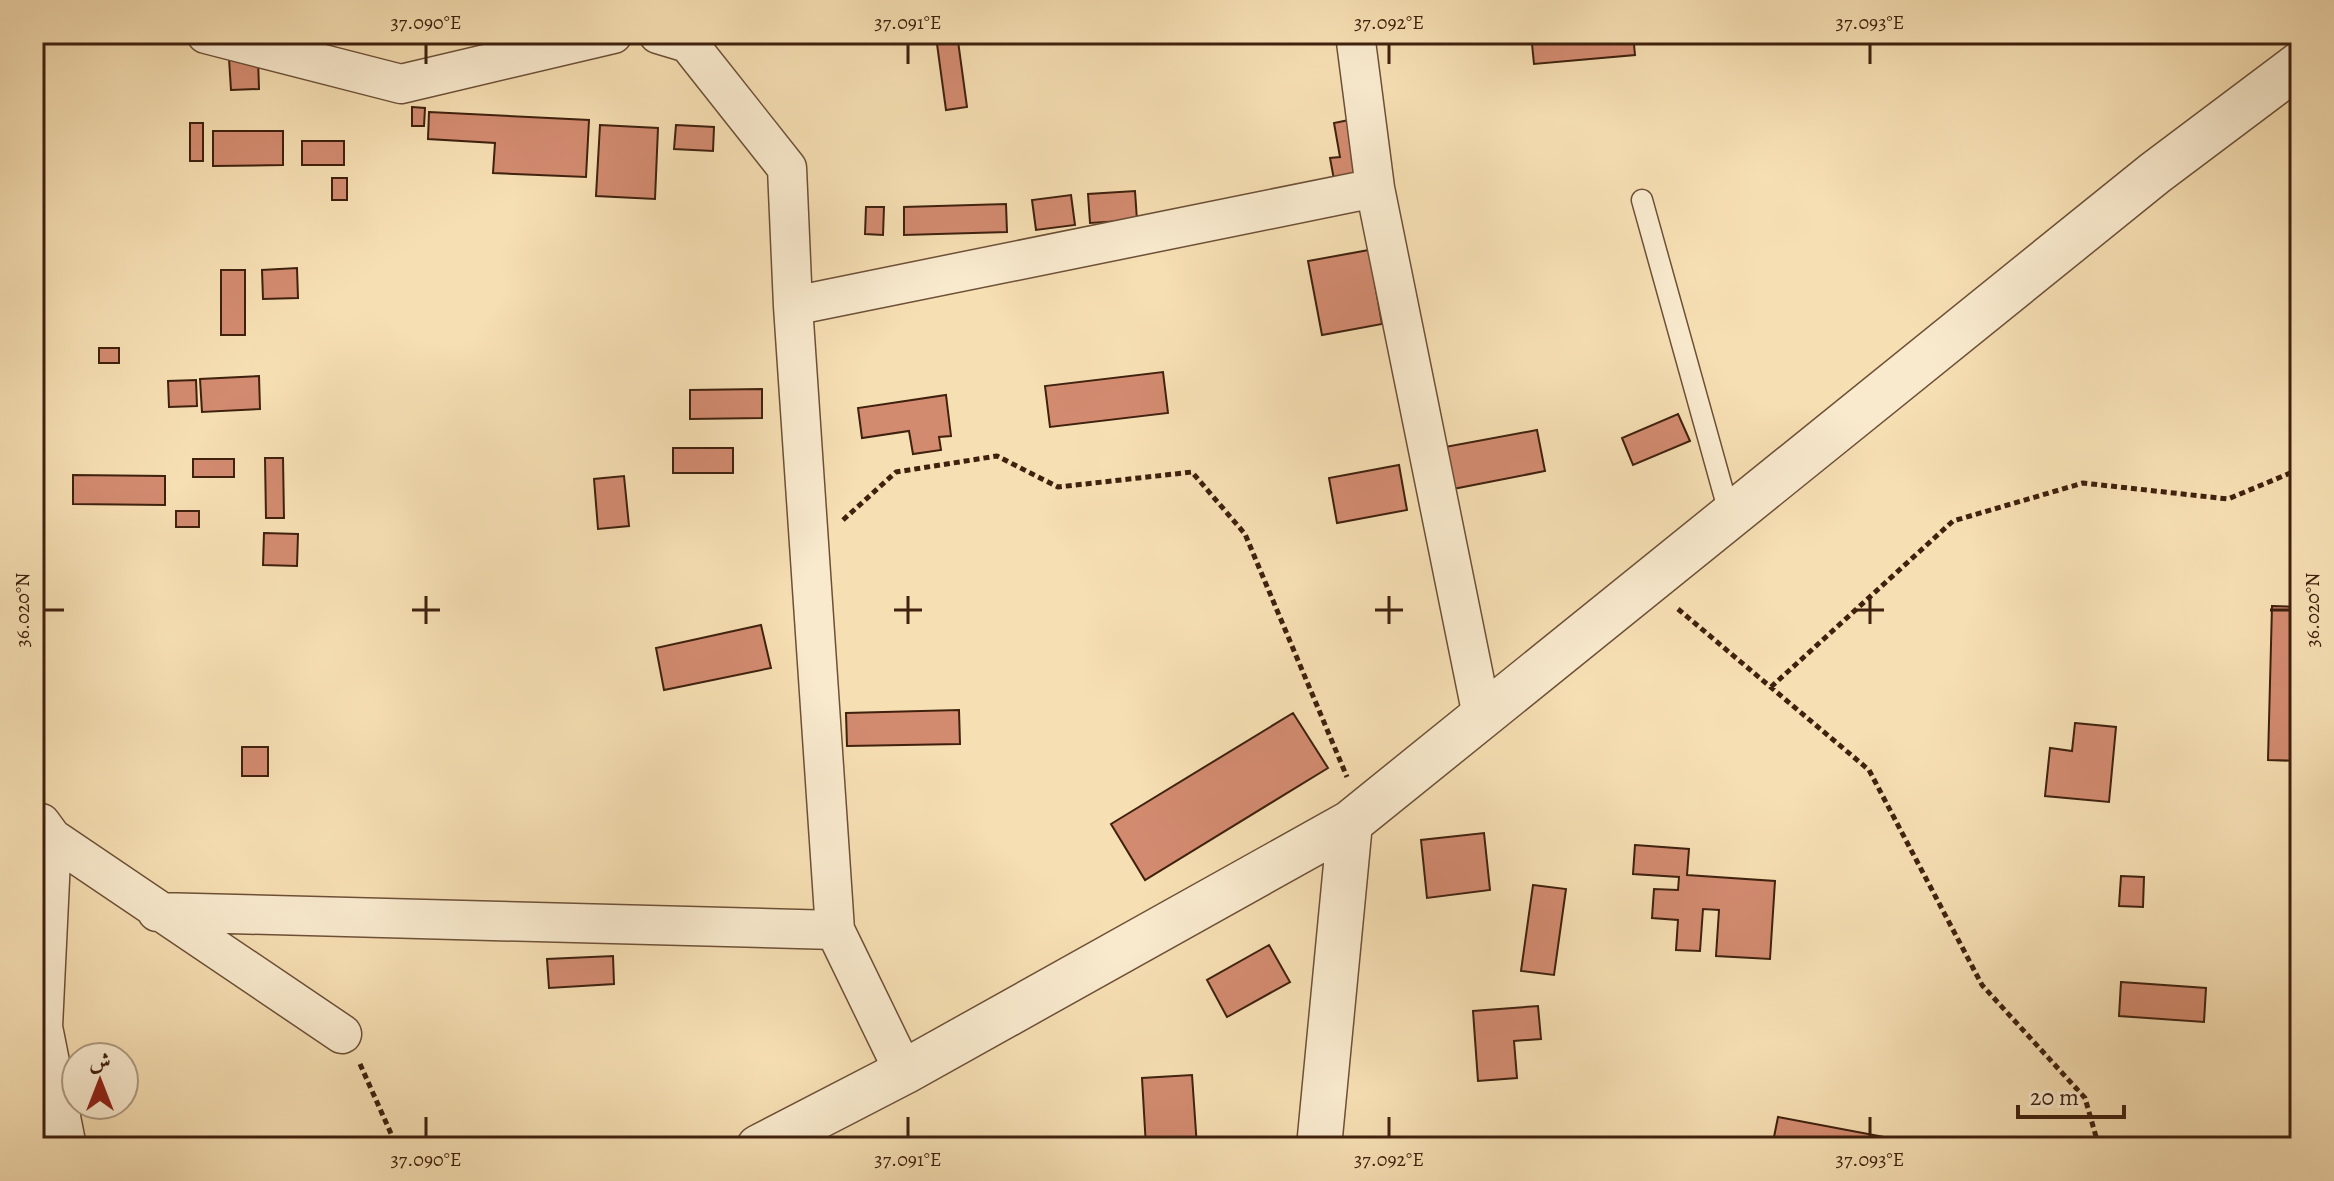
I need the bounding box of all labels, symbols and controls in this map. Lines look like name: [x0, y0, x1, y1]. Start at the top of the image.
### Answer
text: 37.090°E: [390, 9, 462, 36]
text: 37.091°E: [874, 9, 942, 36]
text: 37.092°E: [1354, 9, 1424, 36]
text: 37.093°E: [1836, 9, 1904, 36]
text: 36.020°N: [9, 573, 36, 647]
text: 36.020°N: [2299, 573, 2326, 647]
north arrow: [60, 1041, 140, 1121]
text: ش: [89, 1047, 111, 1077]
scale bar: [2018, 1069, 2124, 1119]
text: 20 m: [2030, 1081, 2079, 1113]
text: 37.090°E: [390, 1146, 462, 1173]
text: 37.091°E: [874, 1146, 942, 1173]
text: 37.092°E: [1354, 1146, 1424, 1173]
text: 37.093°E: [1836, 1146, 1904, 1173]

